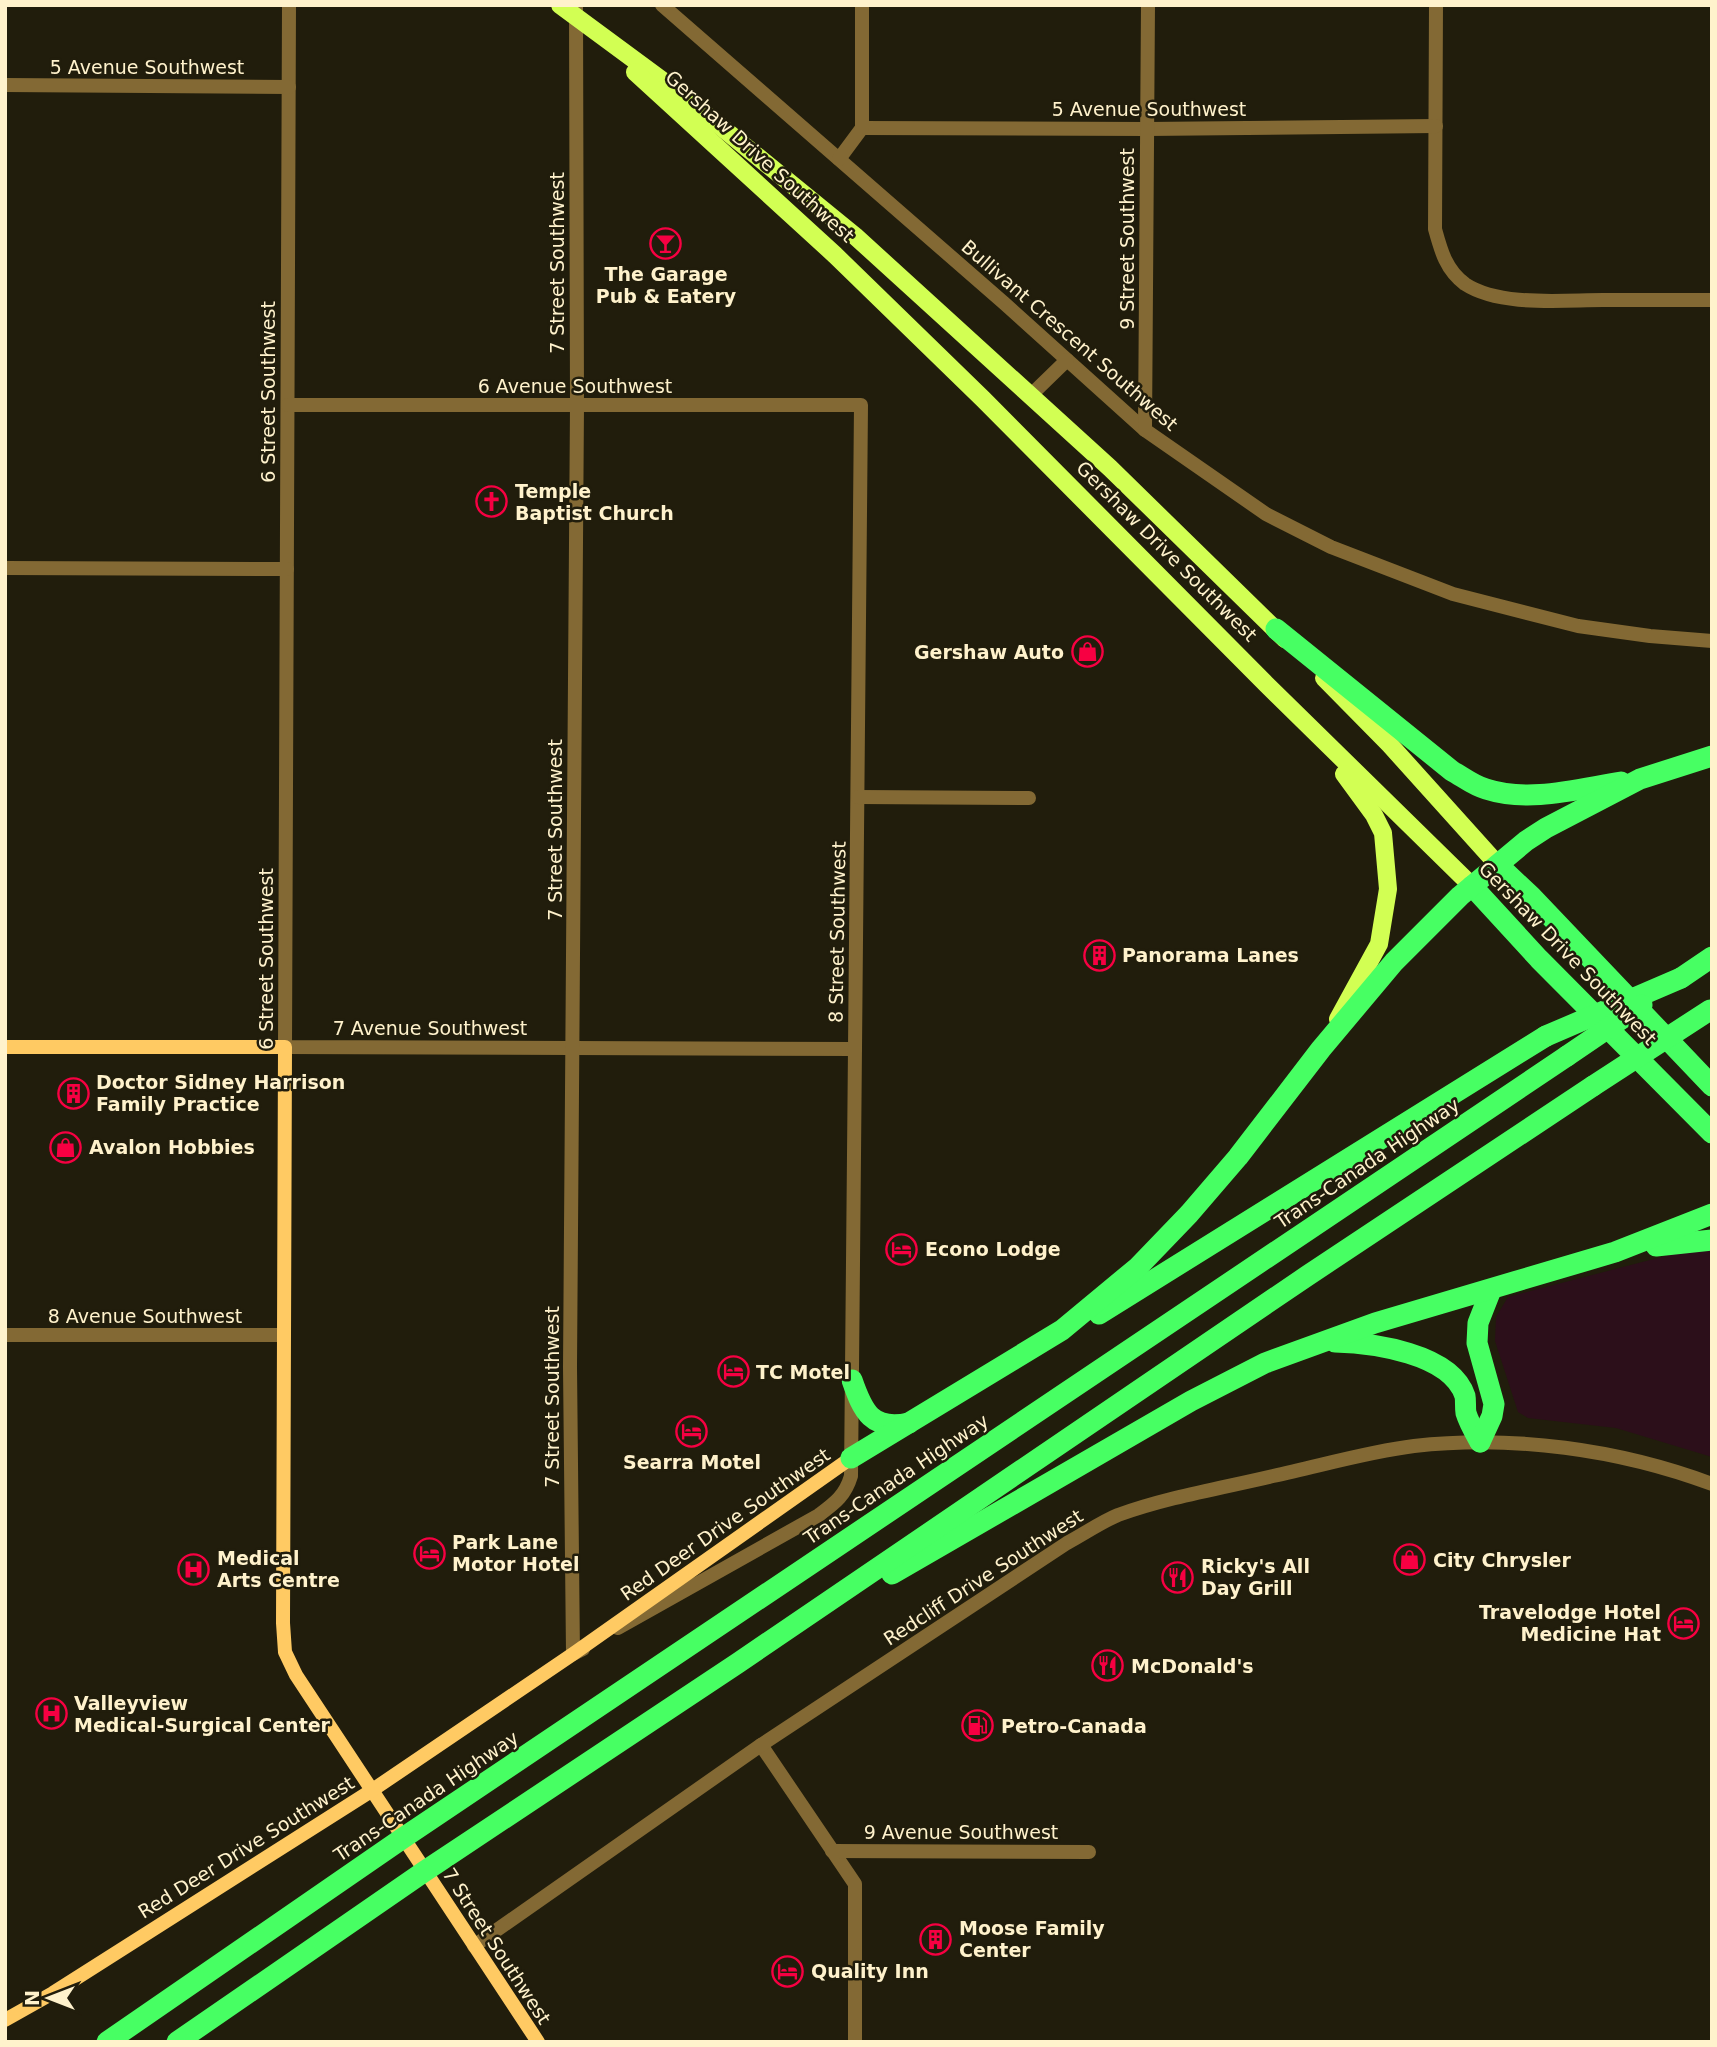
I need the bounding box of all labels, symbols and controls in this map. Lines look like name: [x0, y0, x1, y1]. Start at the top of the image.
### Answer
street label: 5 Avenue Southwest: [50, 56, 244, 78]
street label: Gershaw Drive Southwest: [661, 66, 859, 246]
street label: 5 Avenue Southwest: [1052, 98, 1246, 120]
street label: 9 Street Southwest: [1116, 148, 1138, 330]
street label: 7 Street Southwest: [546, 172, 568, 354]
bar icon: The Garage Pub & Eatery: [649, 226, 683, 260]
street label: Bullivant Crescent Southwest: [957, 235, 1183, 435]
place label: The Garage Pub & Eatery: [596, 263, 737, 307]
street label: 6 Street Southwest: [257, 301, 279, 483]
street label: 6 Avenue Southwest: [478, 375, 672, 397]
street label: Gershaw Drive Southwest: [1072, 456, 1262, 646]
place label: Temple Baptist Church: [515, 480, 674, 524]
church icon: Temple Baptist Church: [475, 485, 509, 519]
shop icon: Gershaw Auto: [1070, 635, 1104, 669]
place label: Gershaw Auto: [914, 641, 1064, 663]
street label: 7 Street Southwest: [544, 739, 566, 921]
street label: 8 Street Southwest: [824, 841, 850, 1023]
street label: Gershaw Drive Southwest: [1475, 857, 1661, 1049]
street label: 6 Street Southwest: [255, 868, 277, 1050]
building icon: Panorama Lanes: [1082, 938, 1116, 972]
place label: Panorama Lanes: [1122, 944, 1299, 966]
street label: 7 Avenue Southwest: [333, 1017, 527, 1039]
place label: Doctor Sidney Harrison Family Practice: [96, 1071, 345, 1115]
building icon: Doctor Sidney Harrison Family Practice: [56, 1076, 90, 1110]
street label: Trans-Canada Highway: [1270, 1093, 1463, 1233]
shop icon: Avalon Hobbies: [49, 1130, 83, 1164]
place label: Avalon Hobbies: [89, 1136, 255, 1158]
hotel icon: Econo Lodge: [885, 1232, 919, 1266]
place label: Econo Lodge: [925, 1238, 1061, 1260]
street label: 8 Avenue Southwest: [48, 1305, 242, 1327]
street label: 7 Street Southwest: [541, 1306, 563, 1488]
hotel icon: TC Motel: [716, 1355, 750, 1389]
place label: TC Motel: [756, 1361, 850, 1383]
street label: Trans-Canada Highway: [799, 1409, 992, 1549]
hotel icon: Searra Motel: [675, 1414, 709, 1448]
street label: Red Deer Drive Southwest: [616, 1443, 834, 1605]
place label: Searra Motel: [623, 1451, 761, 1473]
street label: Redcliff Drive Southwest: [879, 1504, 1087, 1650]
place label: Park Lane Motor Hotel: [452, 1531, 580, 1575]
hotel icon: Park Lane Motor Hotel: [412, 1536, 446, 1570]
shop icon: City Chrysler: [1393, 1543, 1427, 1577]
place label: Medical Arts Centre: [217, 1547, 340, 1591]
place label: City Chrysler: [1433, 1549, 1571, 1571]
hospital icon: Medical Arts Centre: [177, 1552, 211, 1586]
place label: Ricky's All Day Grill: [1201, 1555, 1310, 1599]
restaurant icon: Ricky's All Day Grill: [1161, 1560, 1195, 1594]
place label: Travelodge Hotel Medicine Hat: [1479, 1601, 1661, 1645]
hotel icon: Travelodge Hotel Medicine Hat: [1667, 1606, 1701, 1640]
restaurant icon: McDonald's: [1091, 1649, 1125, 1683]
place label: McDonald's: [1131, 1655, 1254, 1677]
place label: Valleyview Medical-Surgical Center: [74, 1692, 331, 1736]
hospital icon: Valleyview Medical-Surgical Center: [34, 1697, 68, 1731]
fuel station icon: Petro-Canada: [961, 1709, 995, 1743]
place label: Petro-Canada: [1001, 1715, 1147, 1737]
street label: Trans-Canada Highway: [329, 1726, 522, 1866]
street label: Red Deer Drive Southwest: [134, 1771, 358, 1923]
street label: 9 Avenue Southwest: [864, 1821, 1058, 1843]
street label: 7 Street Southwest: [438, 1864, 556, 2028]
place label: Moose Family Center: [959, 1917, 1105, 1961]
building icon: Moose Family Center: [919, 1922, 953, 1956]
hotel icon: Quality Inn: [771, 1954, 805, 1988]
place label: Quality Inn: [811, 1960, 929, 1982]
north arrow: [14, 1963, 84, 2033]
text: N: [21, 1990, 43, 2006]

